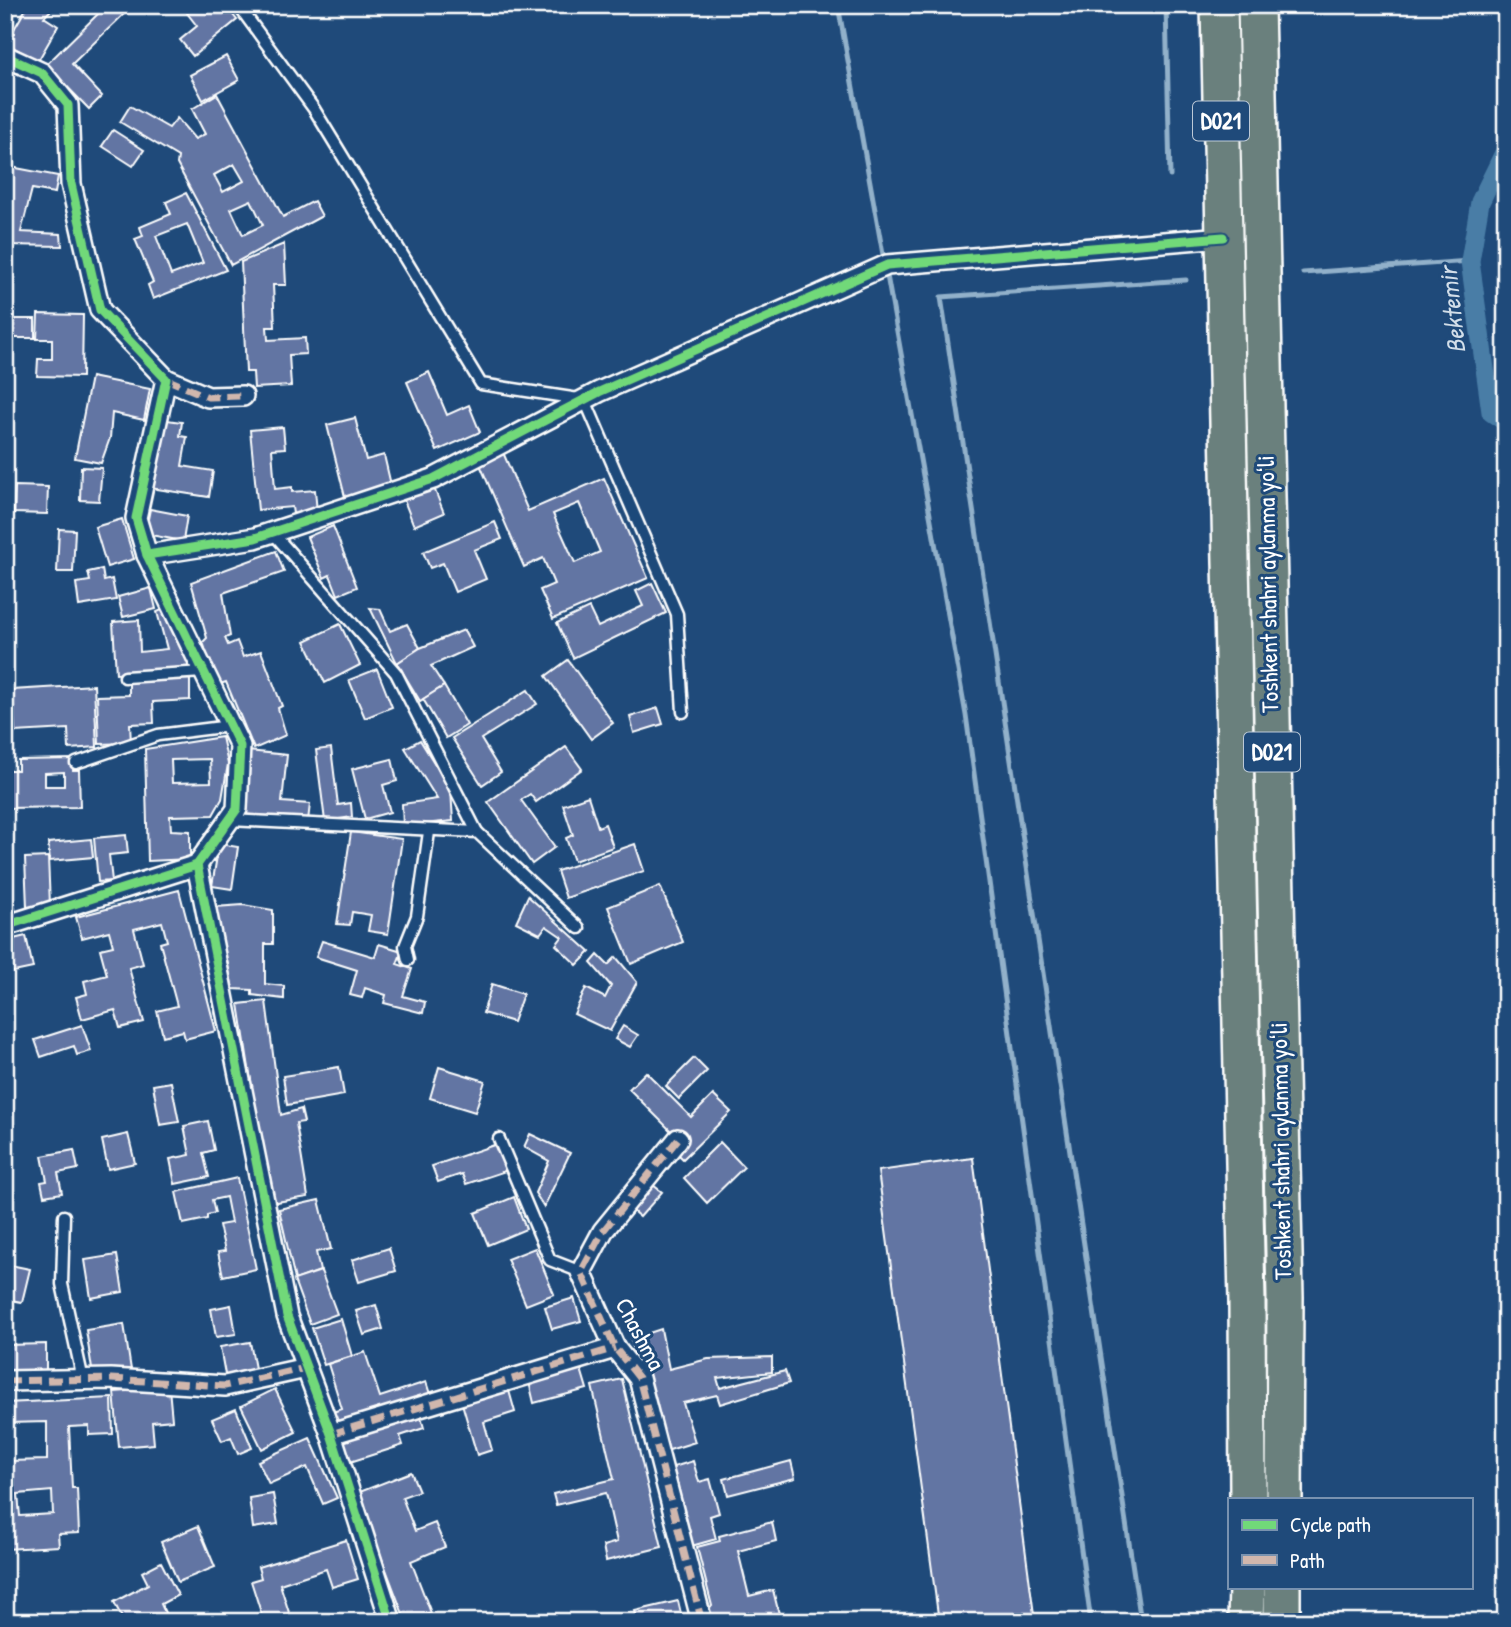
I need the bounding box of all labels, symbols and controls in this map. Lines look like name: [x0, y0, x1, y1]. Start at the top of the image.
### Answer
road number: D021: [1193, 102, 1249, 140]
water label: Bektemir: [1429, 262, 1473, 355]
street label: Toshkent shahri aylanma yoʻli: [1249, 455, 1285, 713]
road number: D021: [1244, 732, 1300, 772]
street label: Toshkent shahri aylanma yoʻli: [1262, 1022, 1298, 1280]
street label: Chashma: [609, 1292, 673, 1375]
legend: [1228, 1498, 1472, 1588]
text: Cycle path: [1290, 1510, 1371, 1539]
text: Path: [1290, 1546, 1325, 1575]

